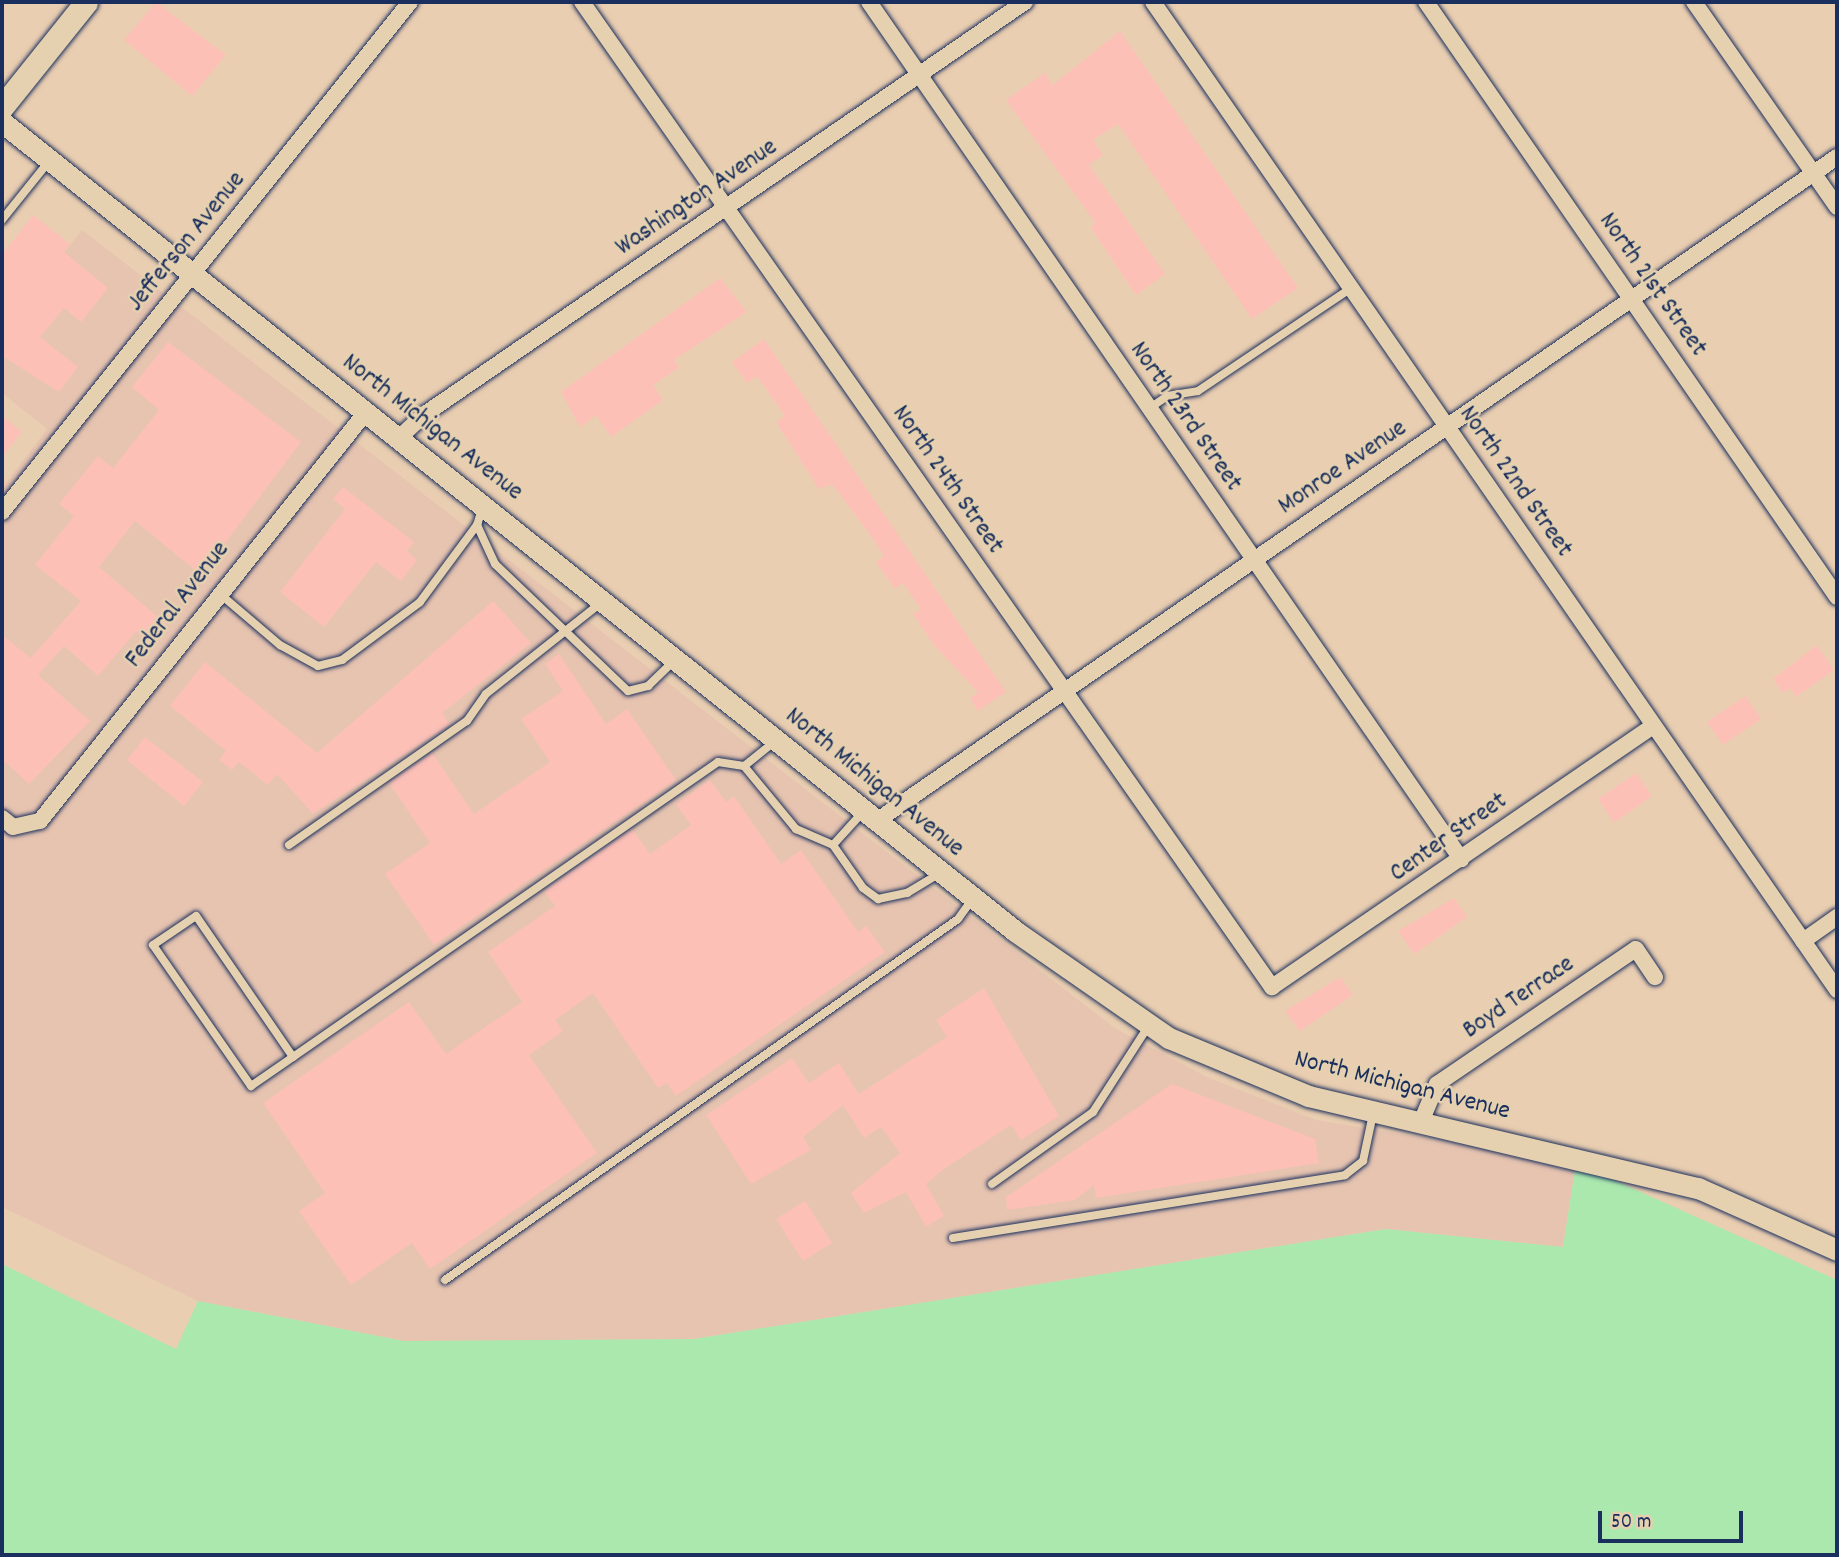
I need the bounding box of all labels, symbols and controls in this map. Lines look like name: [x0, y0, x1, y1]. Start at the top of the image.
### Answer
street label: Washington Avenue: [610, 132, 784, 264]
street label: Jefferson Avenue: [121, 166, 253, 318]
street label: North 21st Street: [1591, 207, 1713, 363]
street label: North 23rd Street: [1122, 336, 1248, 498]
street label: North Michigan Avenue: [335, 348, 529, 508]
street label: North 24th Street: [884, 400, 1010, 560]
street label: North 22nd Street: [1451, 400, 1579, 564]
street label: Monroe Avenue: [1273, 414, 1413, 522]
street label: Federal Avenue: [119, 536, 237, 674]
street label: North Michigan Avenue: [778, 701, 970, 865]
street label: Center Street: [1384, 786, 1514, 890]
street label: Boyd Terrace: [1457, 949, 1581, 1047]
street label: North Michigan Avenue: [1291, 1044, 1513, 1128]
scale bar: [1601, 1498, 1746, 1542]
text: 50 m: [1611, 1508, 1651, 1538]

